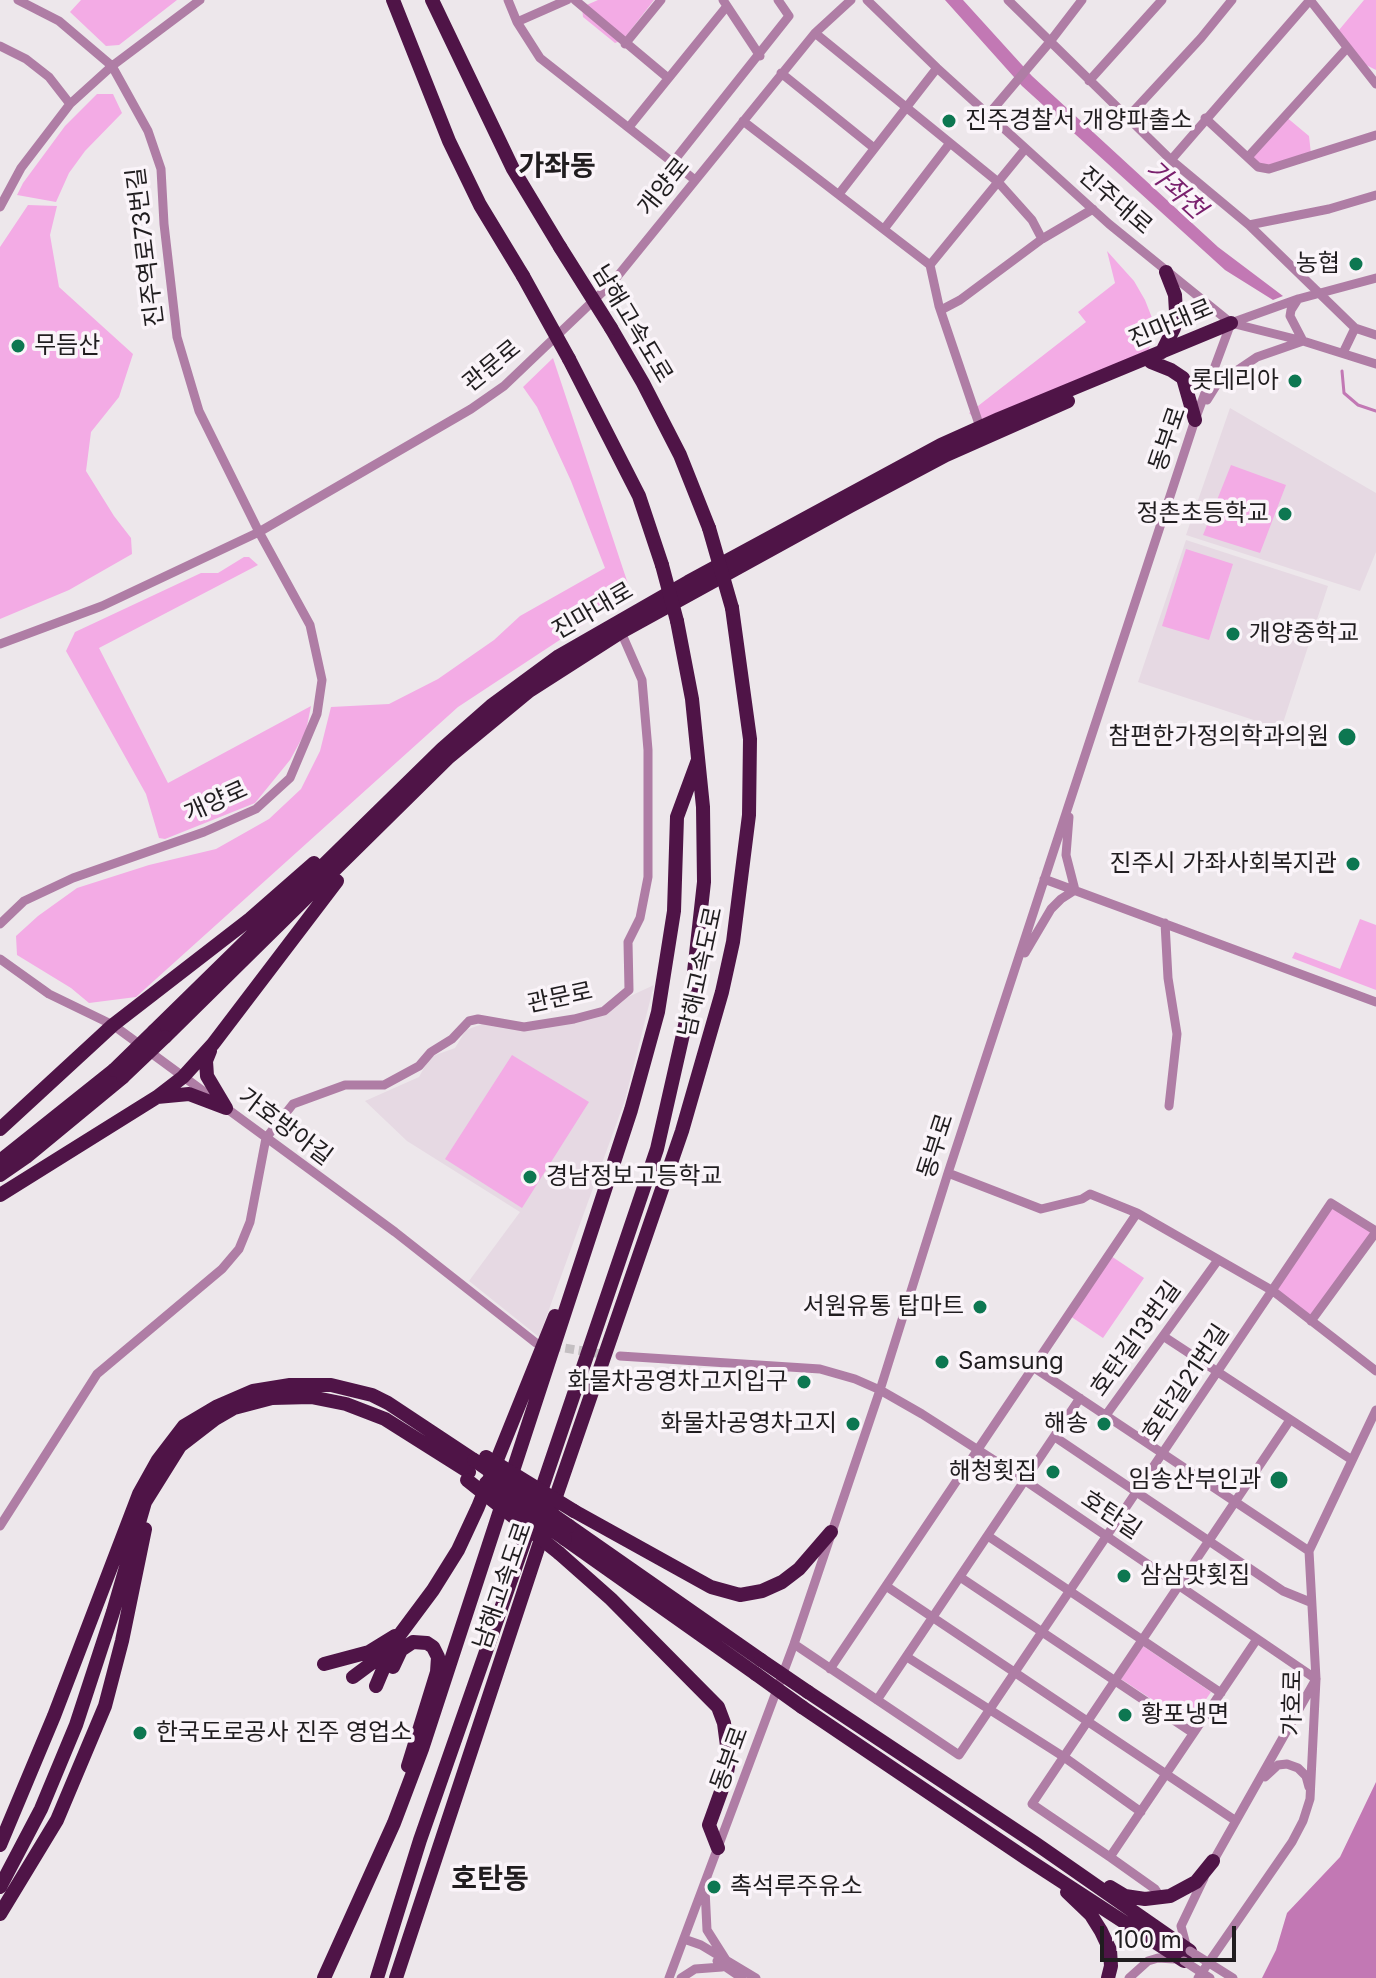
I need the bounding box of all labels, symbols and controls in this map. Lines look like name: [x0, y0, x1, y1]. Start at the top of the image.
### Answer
place label: 진주경찰서 개양파출소: [965, 107, 1193, 135]
marker: 진주경찰서 개양파출소: [940, 112, 958, 130]
district label: 가좌동: [518, 150, 596, 184]
street label: 개양로: [632, 152, 696, 222]
water label: 가좌천: [1138, 154, 1212, 226]
street label: 진주대로: [1072, 161, 1158, 241]
street label: 진주역로73번길: [122, 166, 170, 328]
place label: 농협: [1296, 250, 1340, 278]
marker: 농협: [1347, 255, 1365, 273]
street label: 남해고속도로: [586, 260, 678, 388]
street label: 진마대로: [1125, 293, 1217, 355]
place label: 무듬산: [34, 332, 100, 360]
street label: 관문로: [457, 334, 527, 398]
marker: 무듬산: [9, 337, 27, 355]
place label: 롯데리아: [1191, 367, 1279, 395]
marker: 롯데리아: [1286, 372, 1304, 390]
street label: 동부로: [1144, 403, 1192, 475]
place label: 정촌초등학교: [1137, 500, 1269, 528]
marker: 정촌초등학교: [1276, 505, 1294, 523]
street label: 진마대로: [548, 576, 638, 646]
place label: 개양중학교: [1249, 620, 1359, 648]
marker: 개양중학교: [1224, 625, 1242, 643]
place label: 참편한가정의학과의원: [1108, 723, 1329, 751]
marker: 참편한가정의학과의원: [1336, 726, 1358, 748]
street label: 개양로: [180, 775, 252, 829]
place label: 진주시 가좌사회복지관: [1109, 850, 1337, 878]
marker: 진주시 가좌사회복지관: [1344, 855, 1362, 873]
street label: 남해고속도로: [673, 904, 729, 1040]
street label: 관문로: [525, 977, 595, 1019]
street label: 가호방아길: [232, 1082, 338, 1172]
street label: 동부로: [912, 1110, 960, 1182]
place label: 경남정보고등학교: [546, 1163, 723, 1191]
marker: 경남정보고등학교: [521, 1168, 539, 1186]
street label: 호탄길13번길: [1085, 1276, 1187, 1402]
place label: 서원유통 탑마트: [803, 1293, 964, 1321]
marker: 서원유통 탑마트: [971, 1298, 989, 1316]
street label: 호탄길21번길: [1136, 1319, 1236, 1447]
place label: Samsung: [958, 1348, 1064, 1376]
marker: Samsung: [933, 1353, 951, 1371]
place label: 화물차공영차고지입구: [567, 1368, 788, 1396]
marker: 화물차공영차고지입구: [795, 1373, 813, 1391]
place label: 화물차공영차고지: [660, 1410, 837, 1438]
place label: 해송: [1044, 1410, 1088, 1438]
marker: 화물차공영차고지: [844, 1415, 862, 1433]
marker: 해송: [1095, 1415, 1113, 1433]
place label: 해청횟집: [949, 1458, 1037, 1486]
marker: 해청횟집: [1044, 1463, 1062, 1481]
place label: 임송산부인과: [1129, 1466, 1261, 1494]
marker: 임송산부인과: [1268, 1469, 1290, 1491]
street label: 호탄길: [1075, 1485, 1147, 1545]
street label: 남해고속도로: [468, 1519, 538, 1653]
place label: 삼삼맛횟집: [1140, 1562, 1250, 1590]
marker: 삼삼맛횟집: [1115, 1567, 1133, 1585]
street label: 가호로: [1278, 1670, 1308, 1736]
place label: 황포냉면: [1141, 1701, 1229, 1729]
marker: 황포냉면: [1116, 1706, 1134, 1724]
place label: 한국도로공사 진주 영업소: [156, 1719, 412, 1747]
street label: 동부로: [705, 1723, 755, 1795]
marker: 한국도로공사 진주 영업소: [131, 1724, 149, 1742]
district label: 호탄동: [451, 1863, 529, 1897]
place label: 촉석루주유소: [730, 1873, 862, 1901]
marker: 촉석루주유소: [705, 1878, 723, 1896]
scale bar: [1104, 1910, 1240, 1960]
text: 100 m: [1114, 1925, 1182, 1954]

